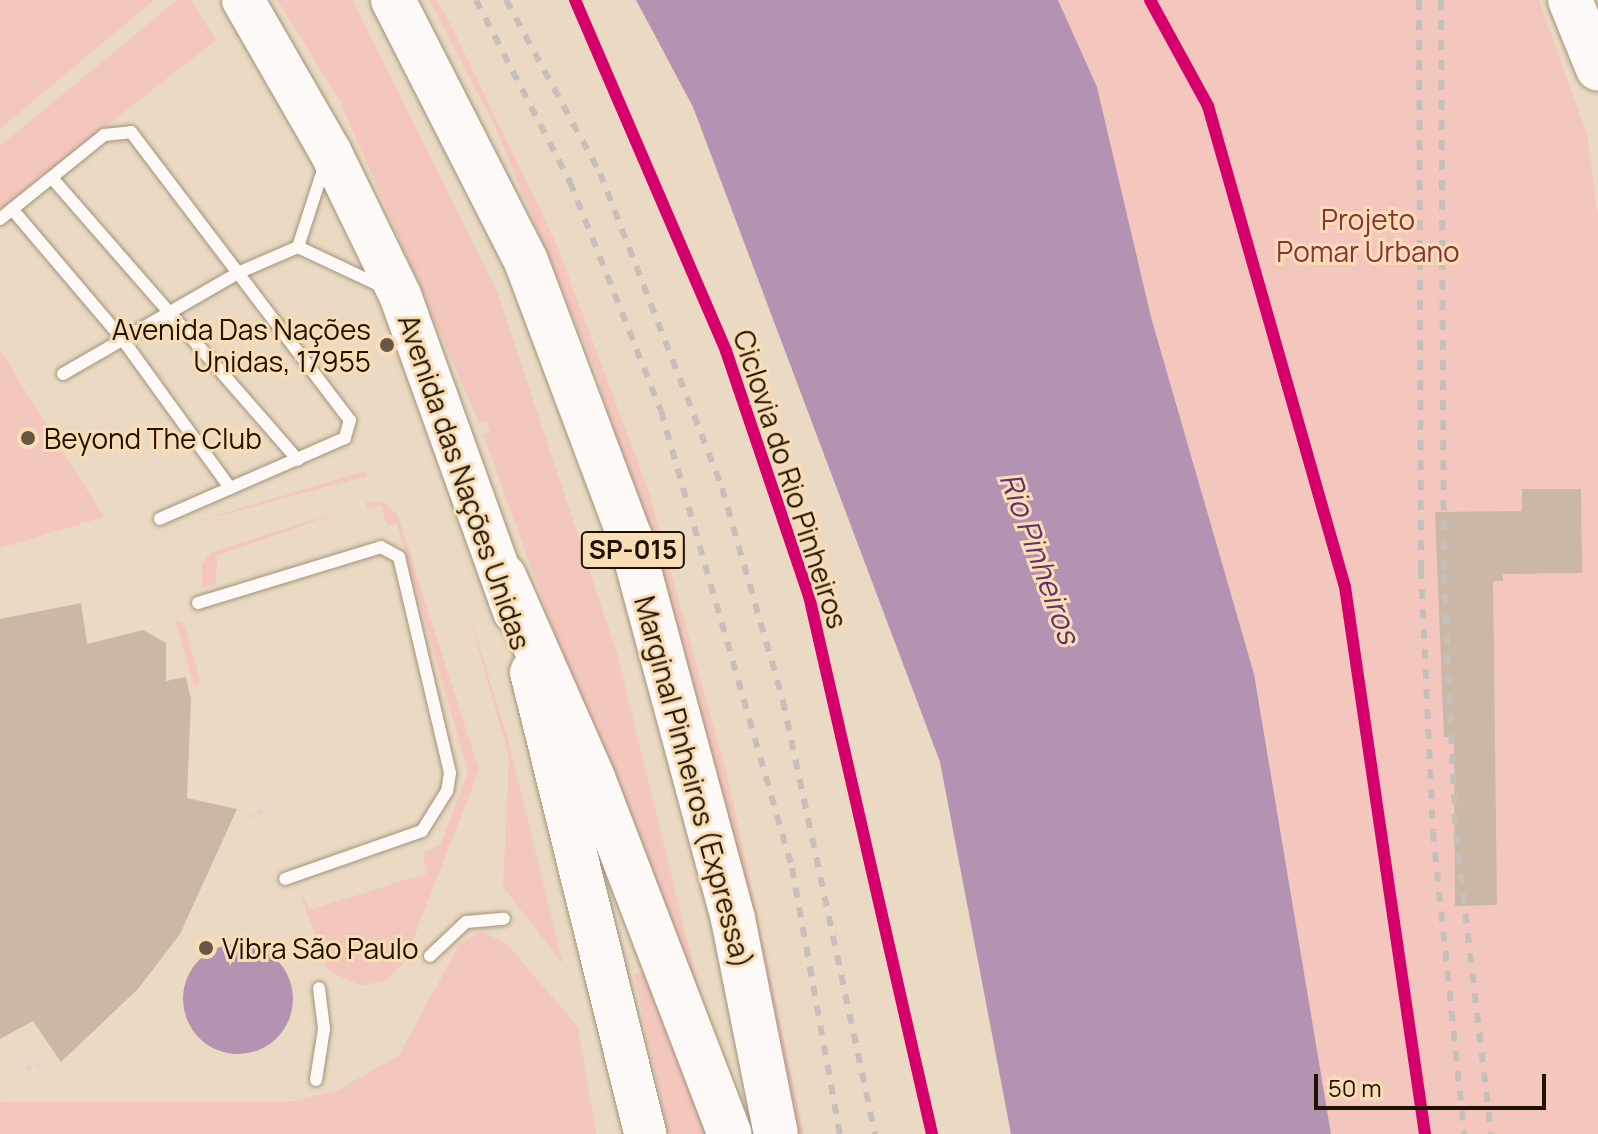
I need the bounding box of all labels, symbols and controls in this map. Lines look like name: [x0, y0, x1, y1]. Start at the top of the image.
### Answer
park label: Projeto Pomar Urbano: [1276, 202, 1460, 268]
street label: Avenida das Nações Unidas: [392, 310, 538, 654]
place label: Avenida Das Nações Unidas, 17955: [112, 312, 371, 378]
street label: Ciclovia do Rio Pinheiros: [727, 326, 855, 632]
marker: Avenida Das Nações Unidas, 17955: [378, 336, 396, 354]
place label: Beyond The Club: [44, 421, 262, 455]
marker: Beyond The Club: [19, 429, 37, 447]
water label: Rio Pinheiros: [993, 468, 1087, 648]
road number: SP-015: [579, 528, 687, 572]
street label: Marginal Pinheiros (Expressa): [628, 592, 760, 972]
place label: Vibra São Paulo: [222, 931, 419, 965]
marker: Vibra São Paulo: [197, 939, 215, 957]
scale bar: [1318, 1058, 1550, 1108]
text: 50 m: [1328, 1071, 1382, 1104]

